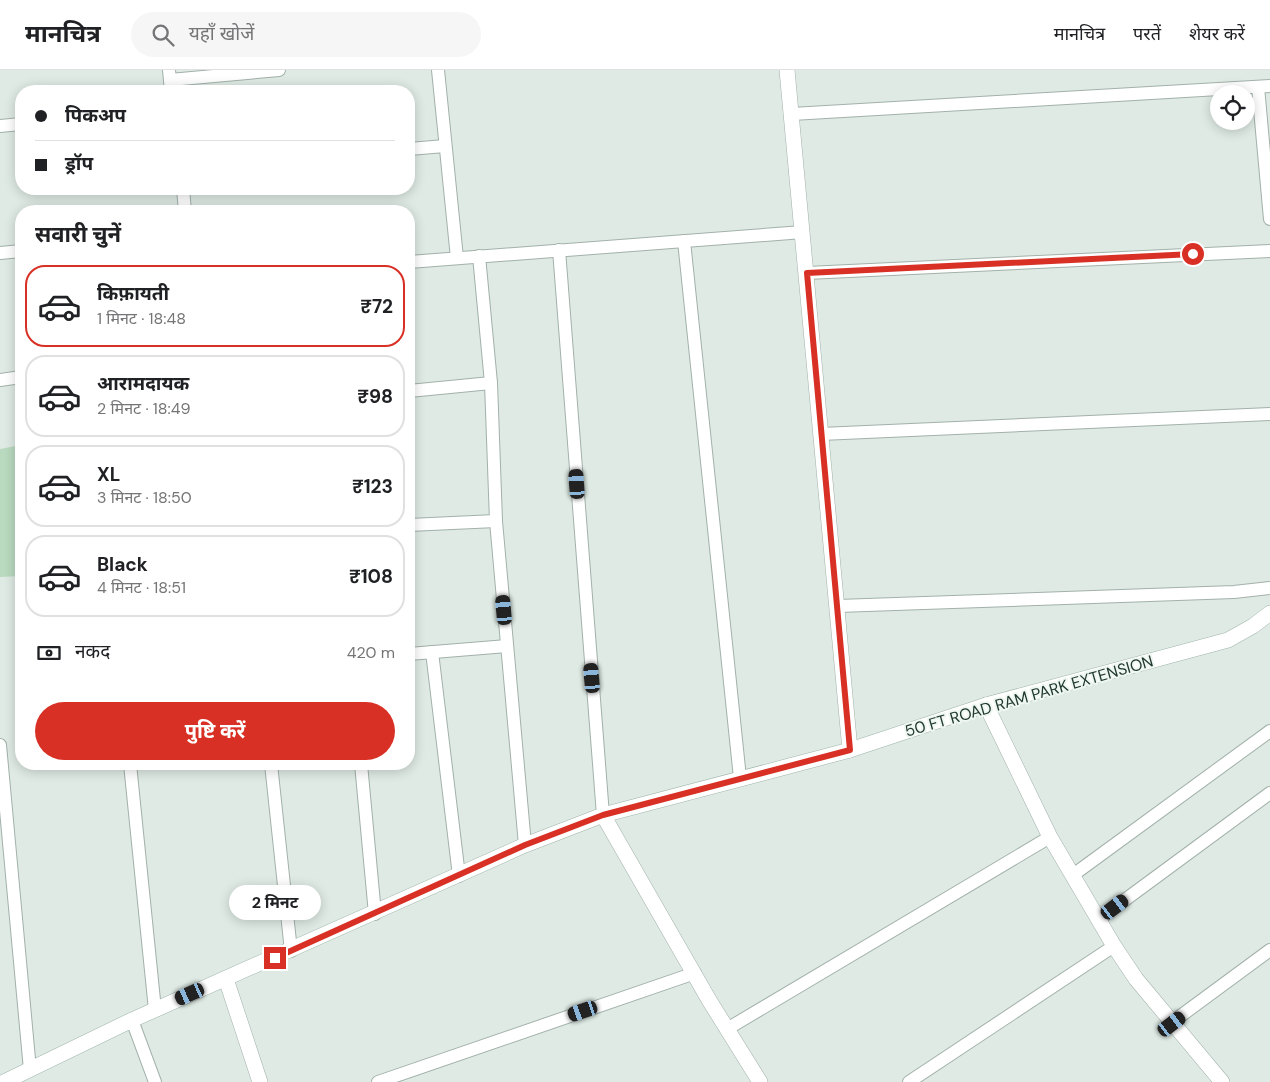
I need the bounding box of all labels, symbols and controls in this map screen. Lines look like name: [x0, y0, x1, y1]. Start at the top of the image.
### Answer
search box: [131, 12, 481, 57]
text: मानचित्र: [25, 18, 101, 49]
icon: search: [149, 21, 177, 49]
text: यहाँ खोजें: [189, 21, 254, 46]
text: मानचित्र: [1054, 22, 1105, 46]
text: परतें: [1133, 22, 1161, 46]
text: शेयर करें: [1189, 22, 1245, 46]
map controls: [1210, 85, 1255, 130]
button: locate: [1210, 85, 1255, 130]
text: पिकअप: [65, 103, 126, 128]
text: ड्रॉप: [65, 151, 93, 176]
text: सवारी चुनें: [35, 220, 121, 249]
route start: [1182, 243, 1204, 265]
text: किफ़ायती: [97, 281, 169, 306]
icon: car: [37, 284, 82, 329]
text: ₹72: [360, 294, 393, 319]
text: 1 मिनट · 18:48: [97, 308, 186, 329]
text: आरामदायक: [97, 371, 189, 396]
icon: car: [37, 374, 82, 419]
text: ₹98: [357, 384, 393, 409]
text: 2 मिनट · 18:49: [97, 398, 191, 419]
text: XL: [97, 462, 120, 487]
icon: car: [37, 464, 82, 509]
car: [568, 469, 585, 499]
text: ₹123: [352, 474, 393, 499]
text: 3 मिनट · 18:50: [97, 487, 192, 508]
text: Black: [97, 552, 148, 577]
icon: car: [37, 554, 82, 599]
text: ₹108: [349, 564, 393, 589]
text: 4 मिनट · 18:51: [97, 577, 186, 598]
car: [495, 594, 512, 626]
icon: cash: [35, 639, 63, 667]
text: नकद: [75, 639, 110, 664]
text: 420 m: [347, 642, 395, 663]
street label: 50 FT ROAD RAM PARK EXTENSION: [902, 650, 1156, 742]
car: [583, 662, 600, 694]
button: पुष्टि करें: [35, 702, 395, 760]
callout: 2 मिनट: [229, 886, 321, 920]
text: 2 मिनट: [252, 892, 298, 913]
car: [1098, 892, 1131, 922]
route end: [264, 947, 286, 969]
car: [173, 981, 206, 1007]
car: [566, 999, 599, 1023]
car: [1155, 1009, 1188, 1039]

